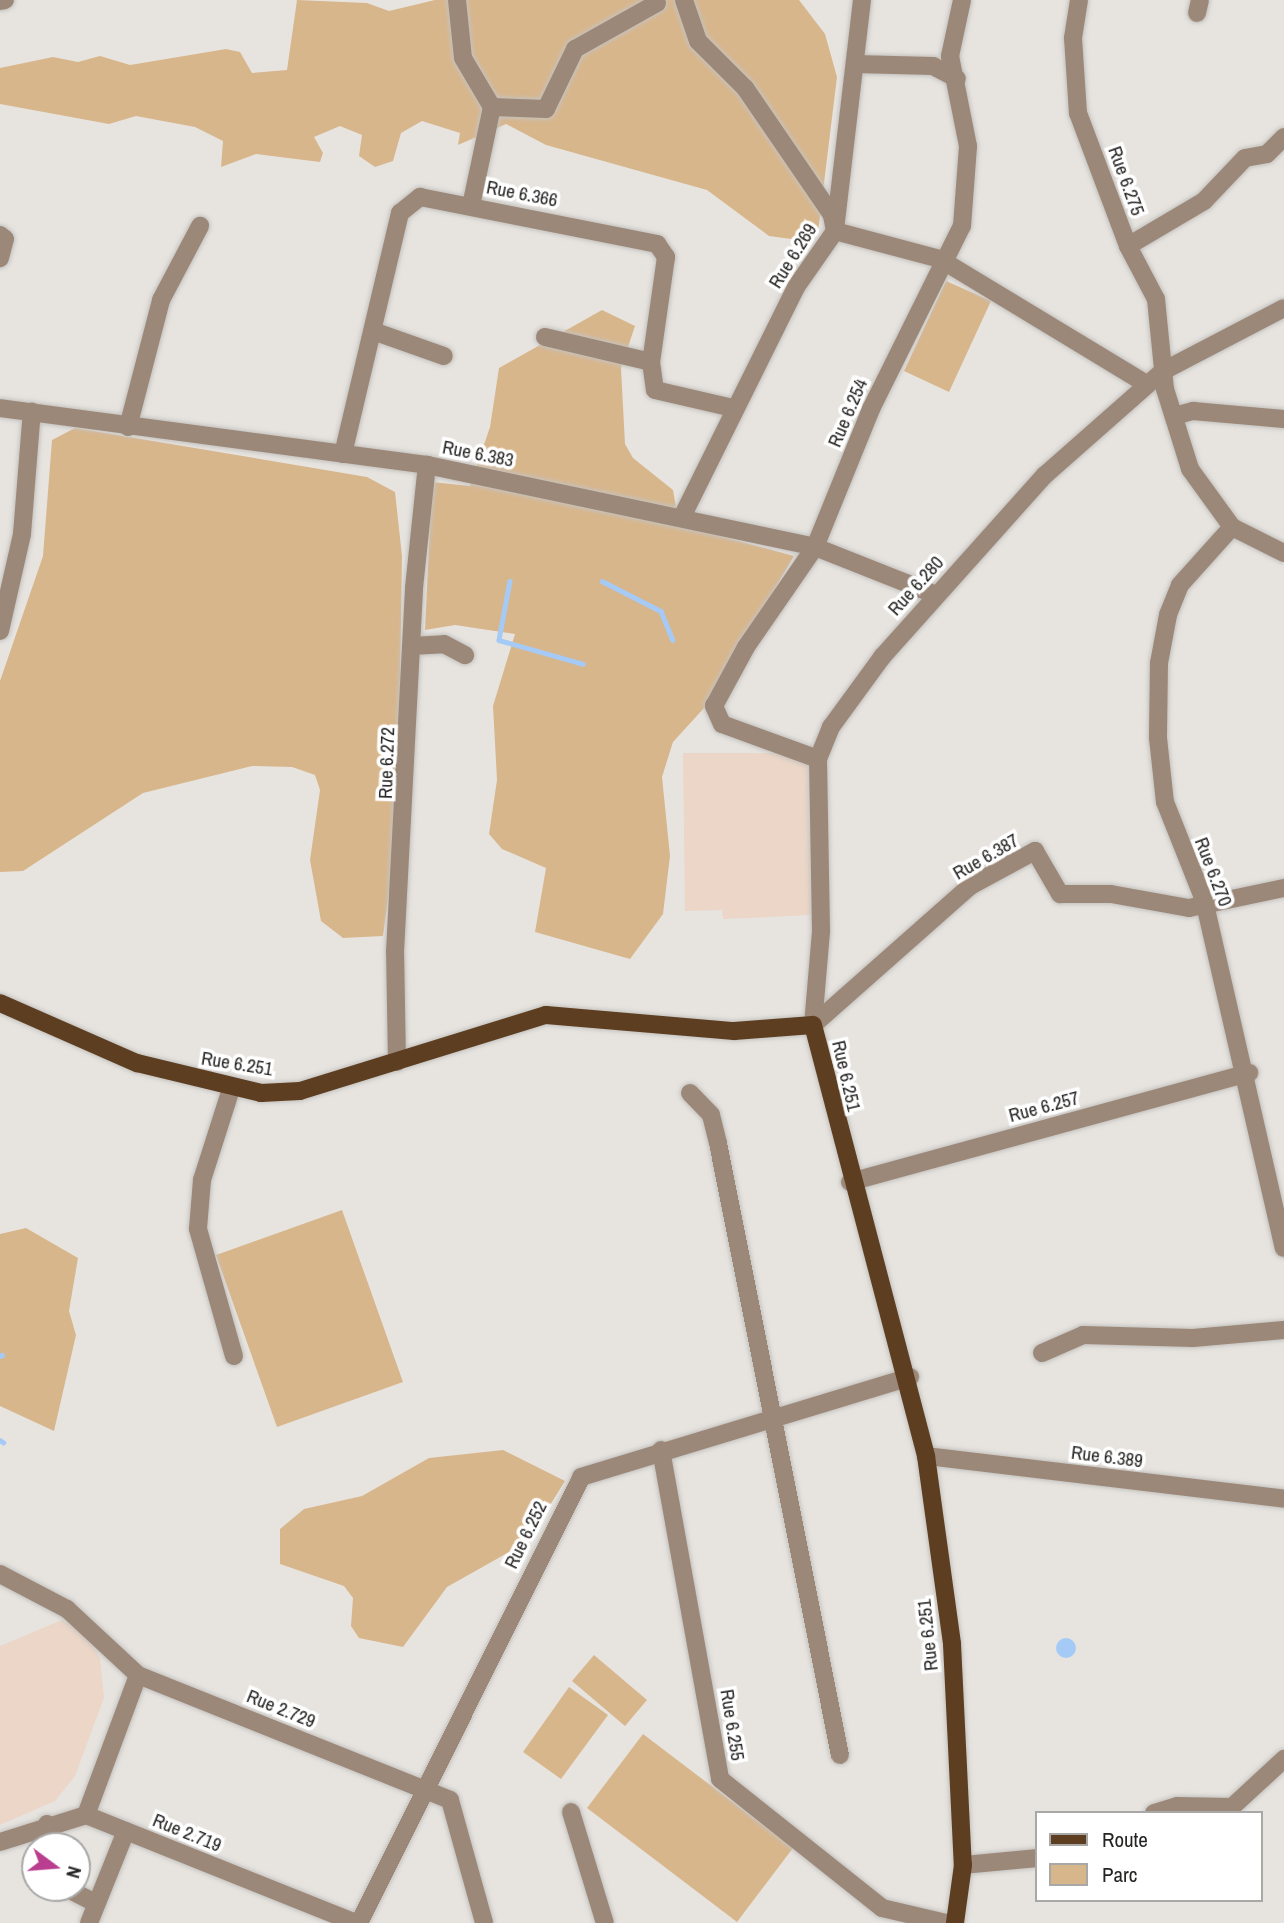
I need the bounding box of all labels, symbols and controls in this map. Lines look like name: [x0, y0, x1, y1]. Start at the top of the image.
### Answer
street label: Rue 6.275: [1103, 143, 1149, 219]
street label: Rue 6.366: [485, 176, 559, 212]
street label: Rue 6.269: [764, 219, 822, 293]
street label: Rue 6.254: [823, 375, 873, 451]
street label: Rue 6.383: [441, 436, 515, 472]
street label: Rue 6.280: [883, 552, 949, 620]
street label: Rue 6.272: [374, 727, 400, 799]
street label: Rue 6.387: [949, 829, 1023, 885]
street label: Rue 6.270: [1189, 834, 1237, 910]
street label: Rue 6.251: [827, 1038, 865, 1114]
street label: Rue 6.251: [200, 1047, 274, 1081]
street label: Rue 6.257: [1006, 1087, 1082, 1127]
street label: Rue 6.389: [1070, 1441, 1144, 1473]
street label: Rue 6.252: [500, 1498, 552, 1572]
street label: Rue 6.251: [913, 1598, 943, 1672]
street label: Rue 2.729: [243, 1685, 319, 1733]
street label: Rue 6.255: [715, 1688, 749, 1762]
street label: Rue 2.719: [149, 1809, 225, 1857]
legend: [1036, 1811, 1263, 1902]
text: Route: [1102, 1825, 1148, 1854]
north arrow: [21, 1832, 91, 1902]
text: Parc: [1102, 1860, 1137, 1889]
text: N: [60, 1863, 88, 1881]

